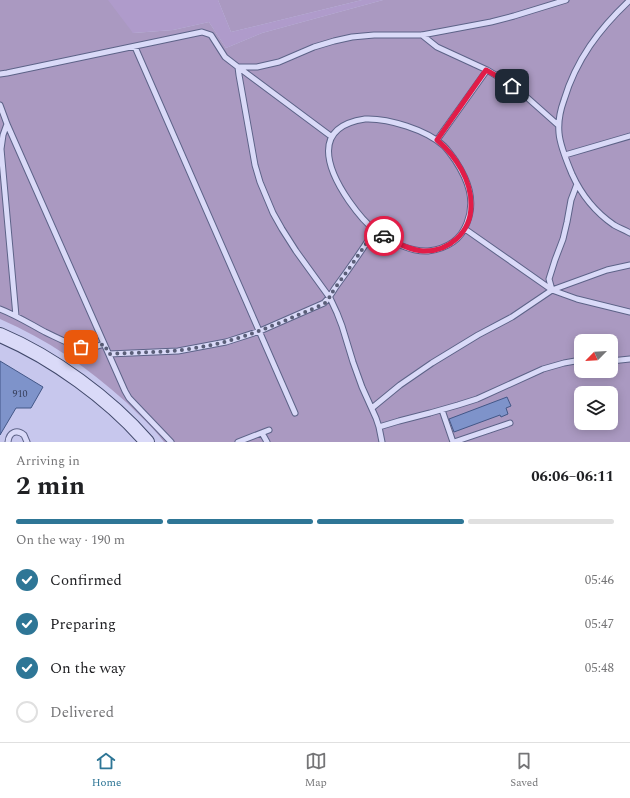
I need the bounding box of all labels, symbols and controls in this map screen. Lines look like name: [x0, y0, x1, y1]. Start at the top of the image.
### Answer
pin: [495, 69, 529, 103]
icon: home: [501, 75, 523, 97]
courier: [364, 216, 404, 256]
icon: car: [373, 225, 395, 247]
pin: [64, 330, 98, 364]
north arrow: [574, 334, 618, 378]
map controls: [574, 334, 618, 430]
icon: bag: [70, 336, 92, 358]
house number: 910: [13, 386, 28, 402]
button: layers: [574, 386, 618, 430]
text: Arriving in: [16, 451, 80, 471]
text: 06:06–06:11: [531, 465, 614, 488]
text: 2 min: [16, 466, 85, 506]
text: On the way · 190 m: [16, 530, 125, 550]
icon: check: [16, 569, 38, 591]
text: Confirmed: [50, 569, 122, 592]
text: 05:46: [585, 570, 614, 590]
icon: check: [16, 613, 38, 635]
text: Preparing: [50, 613, 116, 636]
text: 05:47: [585, 614, 614, 634]
icon: check: [16, 657, 38, 679]
text: On the way: [50, 657, 125, 680]
text: 05:48: [585, 658, 614, 678]
text: Delivered: [50, 701, 114, 724]
tab: Home: [92, 750, 121, 791]
tab: Map: [305, 750, 327, 791]
tab: Saved: [510, 750, 538, 791]

